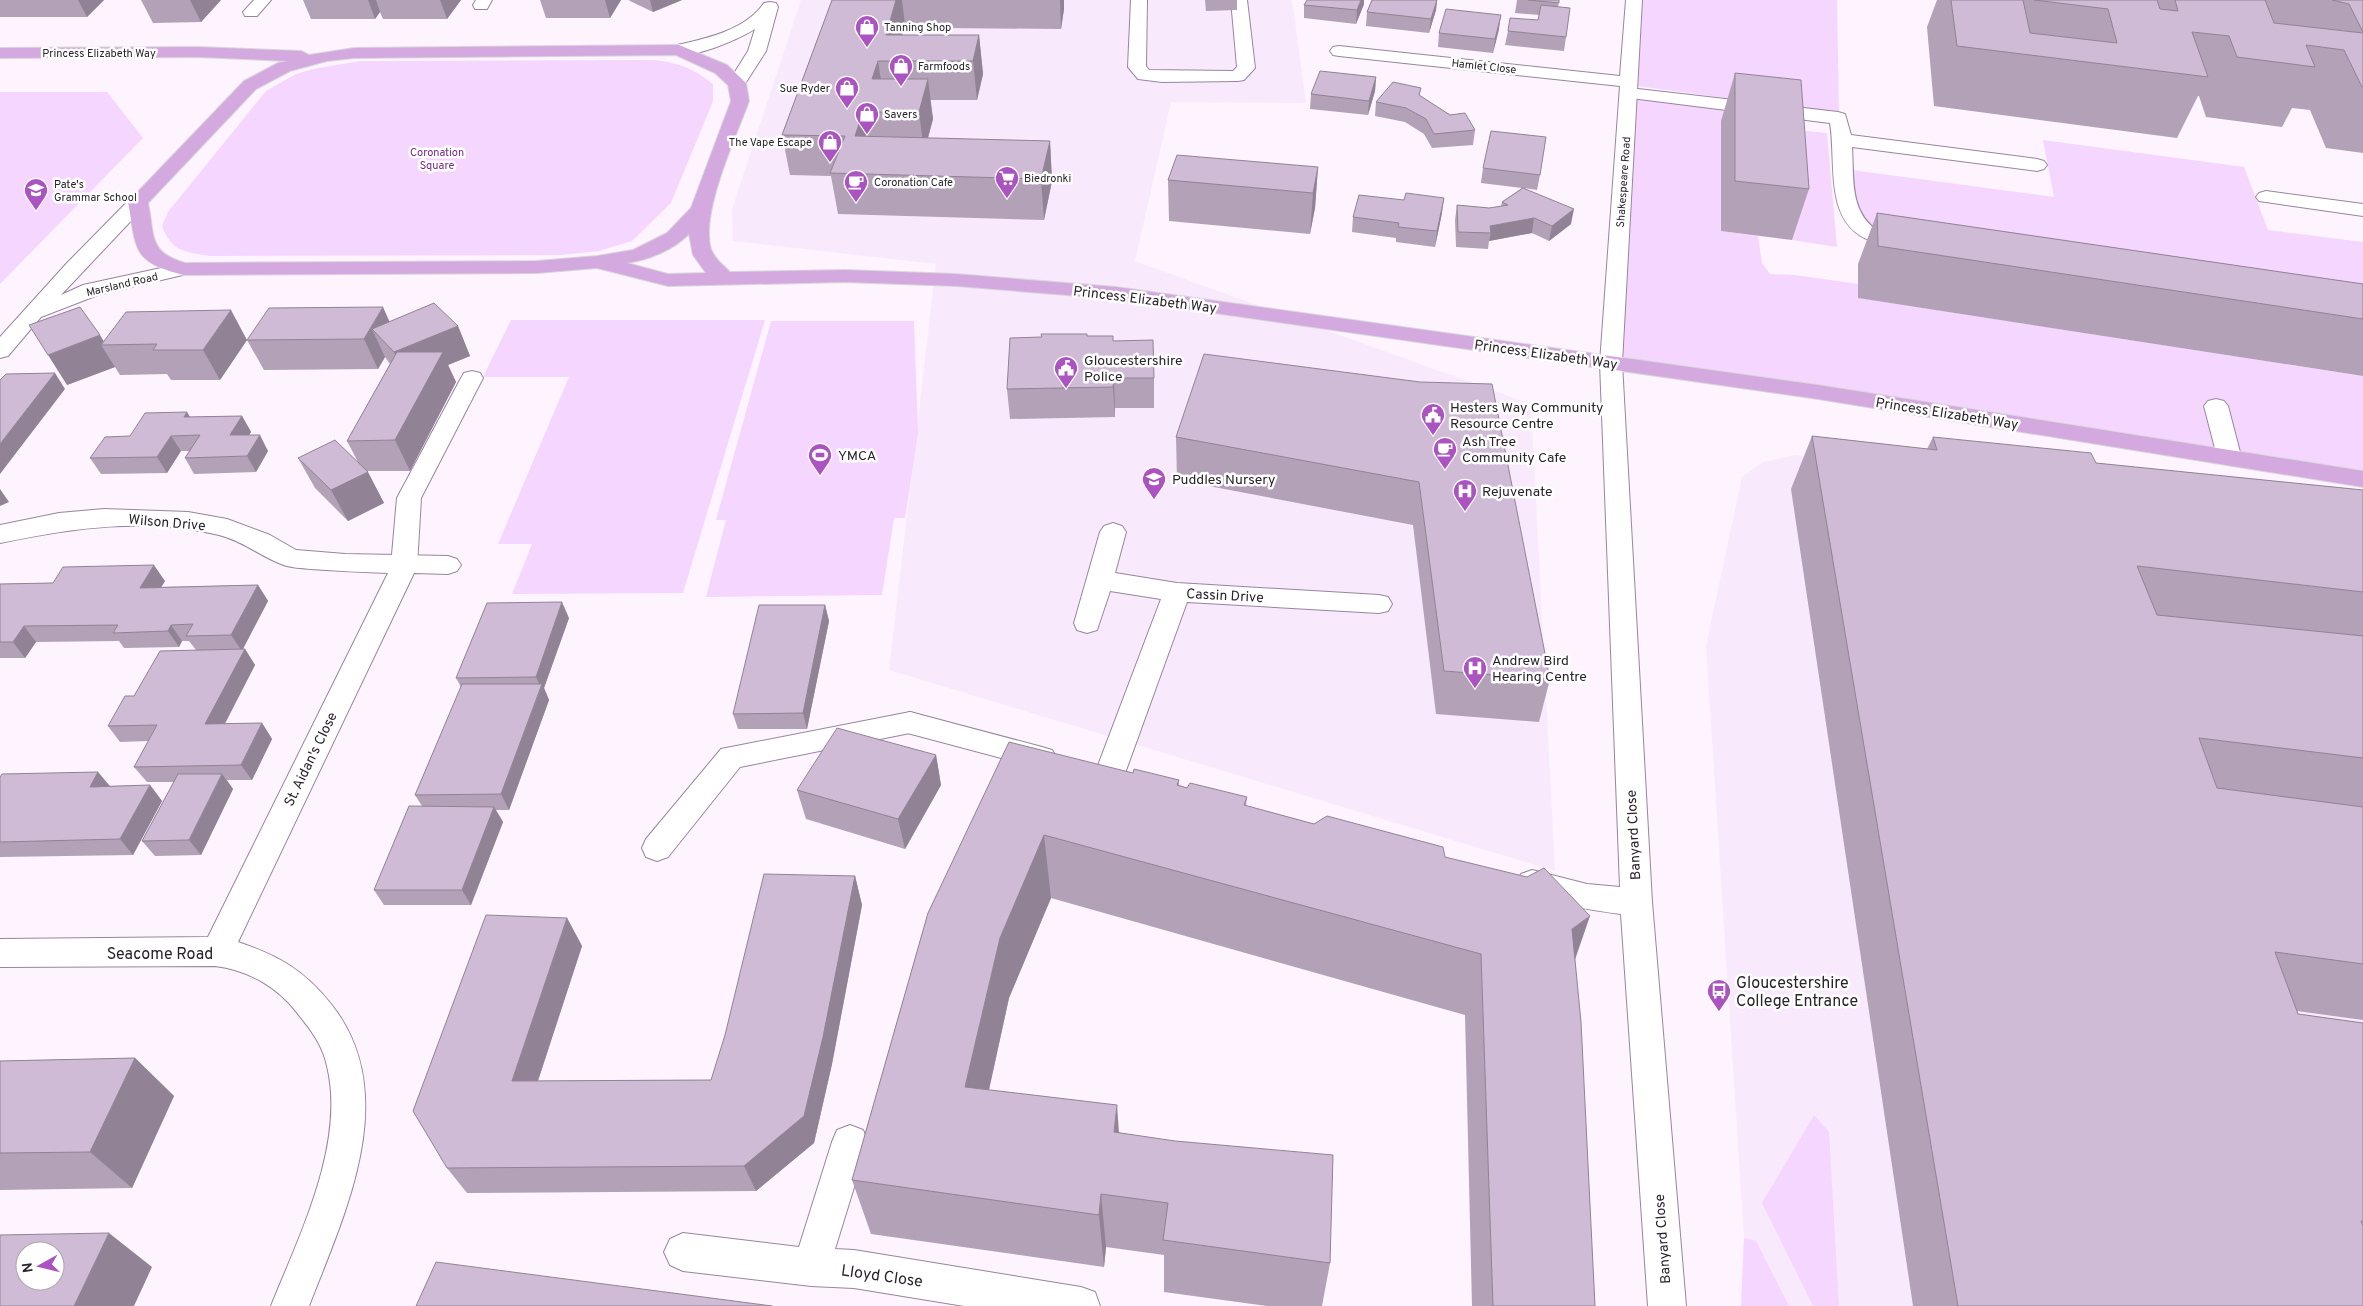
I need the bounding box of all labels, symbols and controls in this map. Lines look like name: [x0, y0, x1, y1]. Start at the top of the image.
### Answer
shop icon: Tanning Shop: [854, 14, 880, 48]
place label: Tanning Shop: [884, 21, 951, 35]
street label: Princess Elizabeth Way: [42, 47, 156, 61]
shop icon: Farmfoods: [888, 53, 914, 87]
street label: Hamlet Close: [1451, 57, 1517, 77]
place label: Farmfoods: [918, 60, 970, 74]
shop icon: Sue Ryder: [834, 75, 860, 109]
place label: Sue Ryder: [779, 82, 831, 96]
shop icon: Savers: [854, 101, 880, 135]
place label: Savers: [884, 108, 917, 122]
shop icon: The Vape Escape: [817, 129, 843, 163]
place label: The Vape Escape: [729, 136, 812, 150]
street label: Shakespeare Road: [1614, 136, 1634, 228]
park label: Coronation Square: [410, 146, 464, 173]
supermarket icon: Biedronki: [994, 165, 1020, 199]
cafe icon: Coronation Cafe: [843, 169, 869, 203]
place label: Biedronki: [1024, 172, 1071, 186]
place label: Coronation Cafe: [874, 176, 953, 190]
school or university icon: Pate's Grammar School: [23, 177, 49, 211]
place label: Pate's Grammar School: [54, 178, 137, 205]
street label: Marsland Road: [85, 270, 159, 300]
street label: Princess Elizabeth Way: [1072, 283, 1217, 318]
street label: Princess Elizabeth Way: [1473, 337, 1618, 374]
place label: Gloucestershire Police: [1084, 353, 1183, 386]
public building icon: Gloucestershire Police: [1053, 355, 1079, 389]
street label: Princess Elizabeth Way: [1874, 395, 2019, 434]
place label: Hesters Way Community Resource Centre: [1450, 400, 1603, 433]
public building icon: Hesters Way Community Resource Centre: [1420, 402, 1446, 436]
place label: Ash Tree Community Cafe: [1462, 434, 1566, 467]
cafe icon: Ash Tree Community Cafe: [1432, 436, 1458, 470]
sports icon: YMCA: [807, 442, 833, 476]
place label: YMCA: [838, 448, 876, 465]
school or university icon: Puddles Nursery: [1141, 466, 1167, 500]
place label: Puddles Nursery: [1172, 472, 1275, 489]
hospital icon: Rejuvenate: [1452, 478, 1478, 512]
place label: Rejuvenate: [1482, 484, 1553, 501]
street label: Wilson Drive: [128, 512, 206, 535]
street label: Cassin Drive: [1186, 586, 1264, 607]
place label: Andrew Bird Hearing Centre: [1492, 653, 1587, 686]
hospital icon: Andrew Bird Hearing Centre: [1462, 655, 1488, 689]
street label: St. Aidan's Close: [281, 710, 342, 810]
street label: Banyard Close: [1624, 790, 1645, 880]
street label: Seacome Road: [107, 945, 213, 965]
place label: Gloucestershire College Entrance: [1736, 974, 1858, 1012]
bus stop icon: Gloucestershire College Entrance: [1706, 978, 1732, 1012]
street label: Banyard Close: [1652, 1193, 1675, 1284]
north arrow: [15, 1241, 65, 1291]
text: N: [19, 1261, 38, 1274]
street label: Lloyd Close: [840, 1261, 924, 1293]

